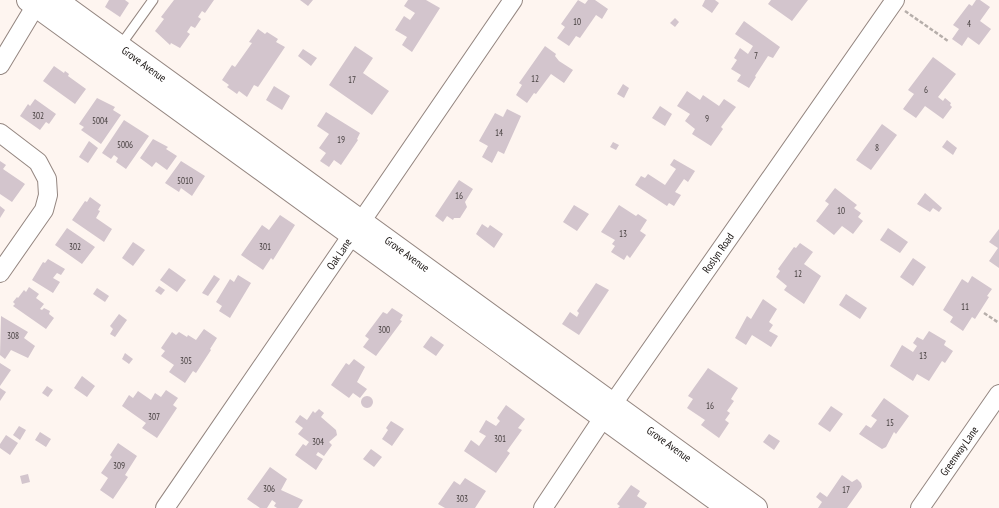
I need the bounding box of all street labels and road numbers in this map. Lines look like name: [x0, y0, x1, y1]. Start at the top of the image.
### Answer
street label: Grove Avenue: [119, 43, 169, 85]
street label: Roslyn Road: [699, 230, 737, 276]
street label: Grove Avenue: [382, 233, 432, 275]
street label: Oak Lane: [323, 235, 355, 272]
street label: Grove Avenue: [644, 423, 694, 465]
street label: Greenway Lane: [937, 423, 981, 479]

